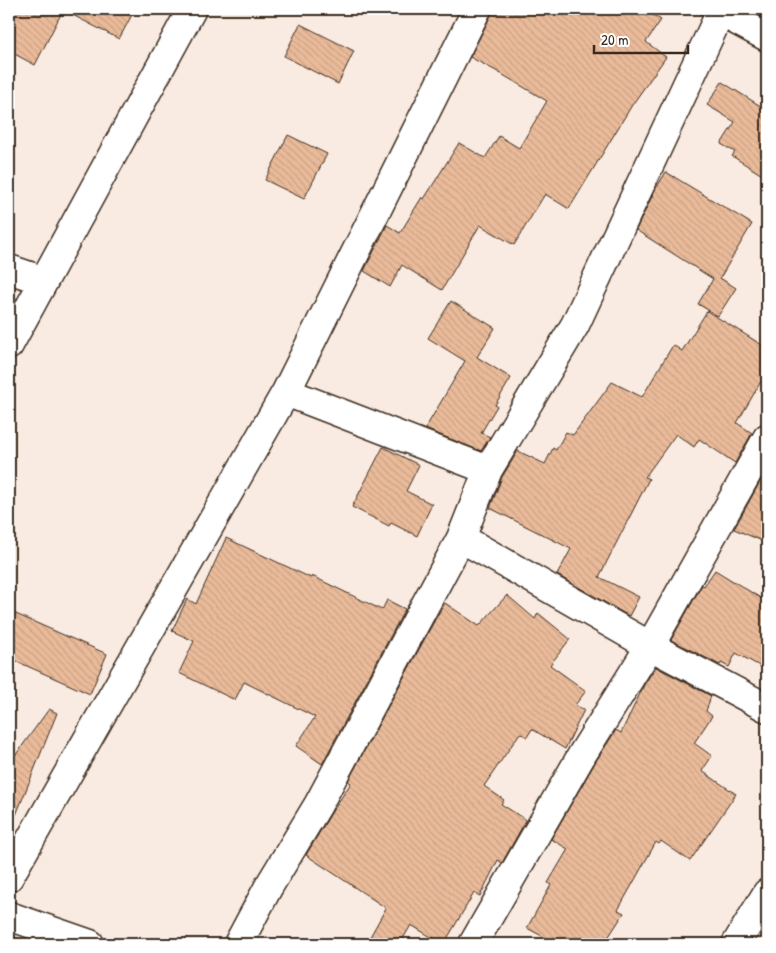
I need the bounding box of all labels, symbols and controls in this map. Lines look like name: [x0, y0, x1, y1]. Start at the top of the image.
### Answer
scale bar: [594, 22, 687, 54]
text: 20 m: [601, 29, 628, 50]

